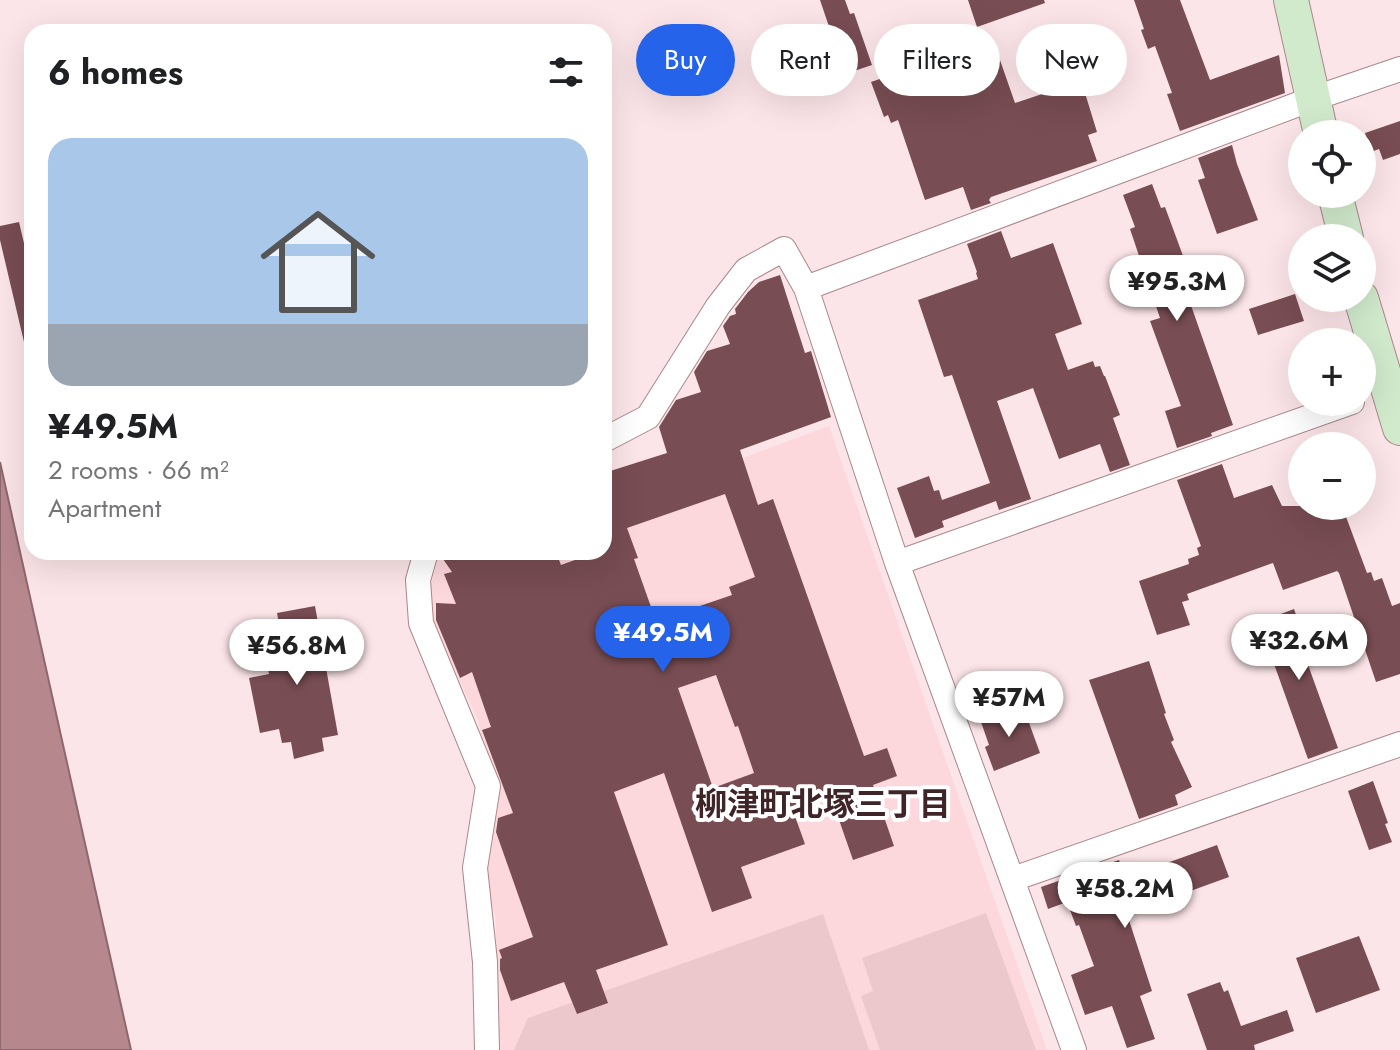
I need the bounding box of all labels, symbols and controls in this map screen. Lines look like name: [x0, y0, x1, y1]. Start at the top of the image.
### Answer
chip: Buy: [636, 24, 735, 96]
chip: Rent: [751, 24, 858, 96]
chip: Filters: [874, 24, 1000, 96]
chip: New: [1016, 24, 1127, 96]
text: 6 homes: [48, 48, 183, 97]
icon: filters: [544, 50, 588, 94]
map controls: [1288, 120, 1376, 520]
button: locate: [1288, 120, 1376, 208]
icon: home: [246, 190, 390, 334]
button: layers: [1288, 224, 1376, 312]
pin: ¥95.3M: [1112, 255, 1242, 323]
text: ¥95.3M: [1127, 262, 1227, 300]
button: +: [1288, 328, 1376, 416]
text: ¥49.5M: [48, 402, 178, 451]
button: −: [1288, 432, 1376, 520]
text: 2 rooms · 66 m²: [48, 451, 229, 489]
text: Apartment: [48, 489, 161, 527]
pin: ¥49.5M: [598, 606, 728, 674]
text: ¥49.5M: [613, 613, 713, 651]
pin: ¥32.6M: [1234, 614, 1364, 682]
pin: ¥56.8M: [232, 619, 362, 687]
text: ¥32.6M: [1249, 621, 1349, 659]
text: ¥56.8M: [247, 626, 347, 664]
pin: ¥57M: [962, 671, 1056, 739]
text: ¥57M: [972, 678, 1046, 716]
district label: 柳津町北塚三丁目: [695, 781, 951, 827]
pin: ¥58.2M: [1060, 862, 1190, 930]
text: ¥58.2M: [1076, 869, 1174, 907]

